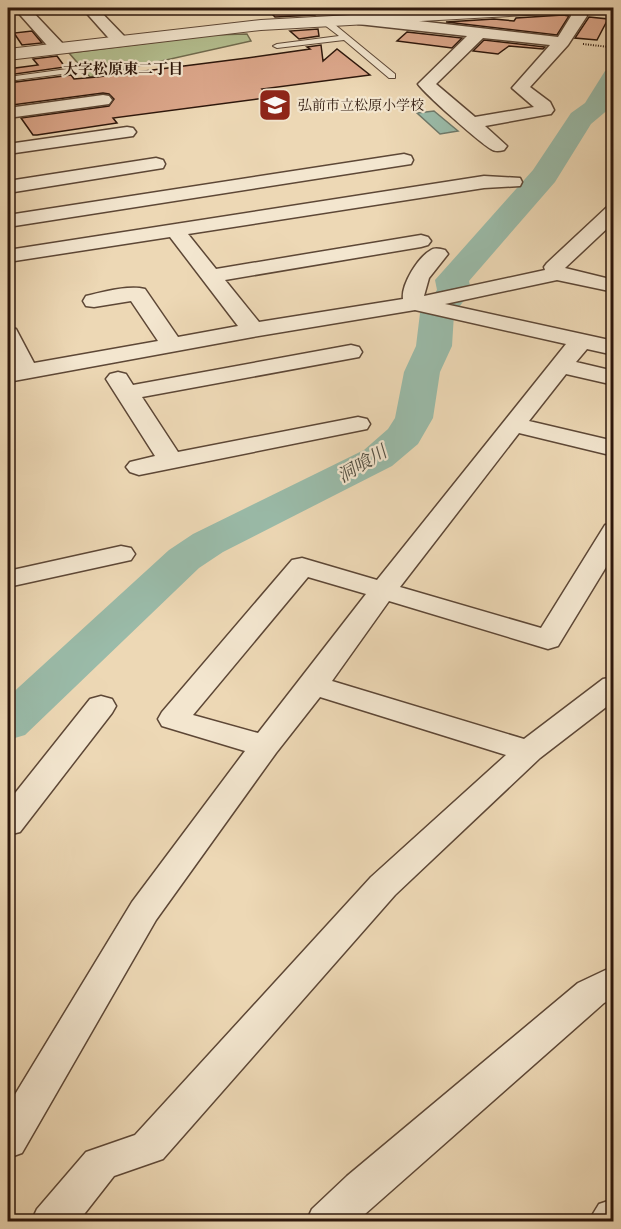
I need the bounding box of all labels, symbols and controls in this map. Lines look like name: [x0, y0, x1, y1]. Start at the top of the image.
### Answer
district label: 大字松原東二丁目: [63, 61, 183, 78]
school or university icon: 弘前市立松原小学校: [257, 87, 293, 123]
place label: 弘前市立松原小学校: [298, 98, 424, 113]
water label: 洞喰川: [334, 440, 392, 486]

